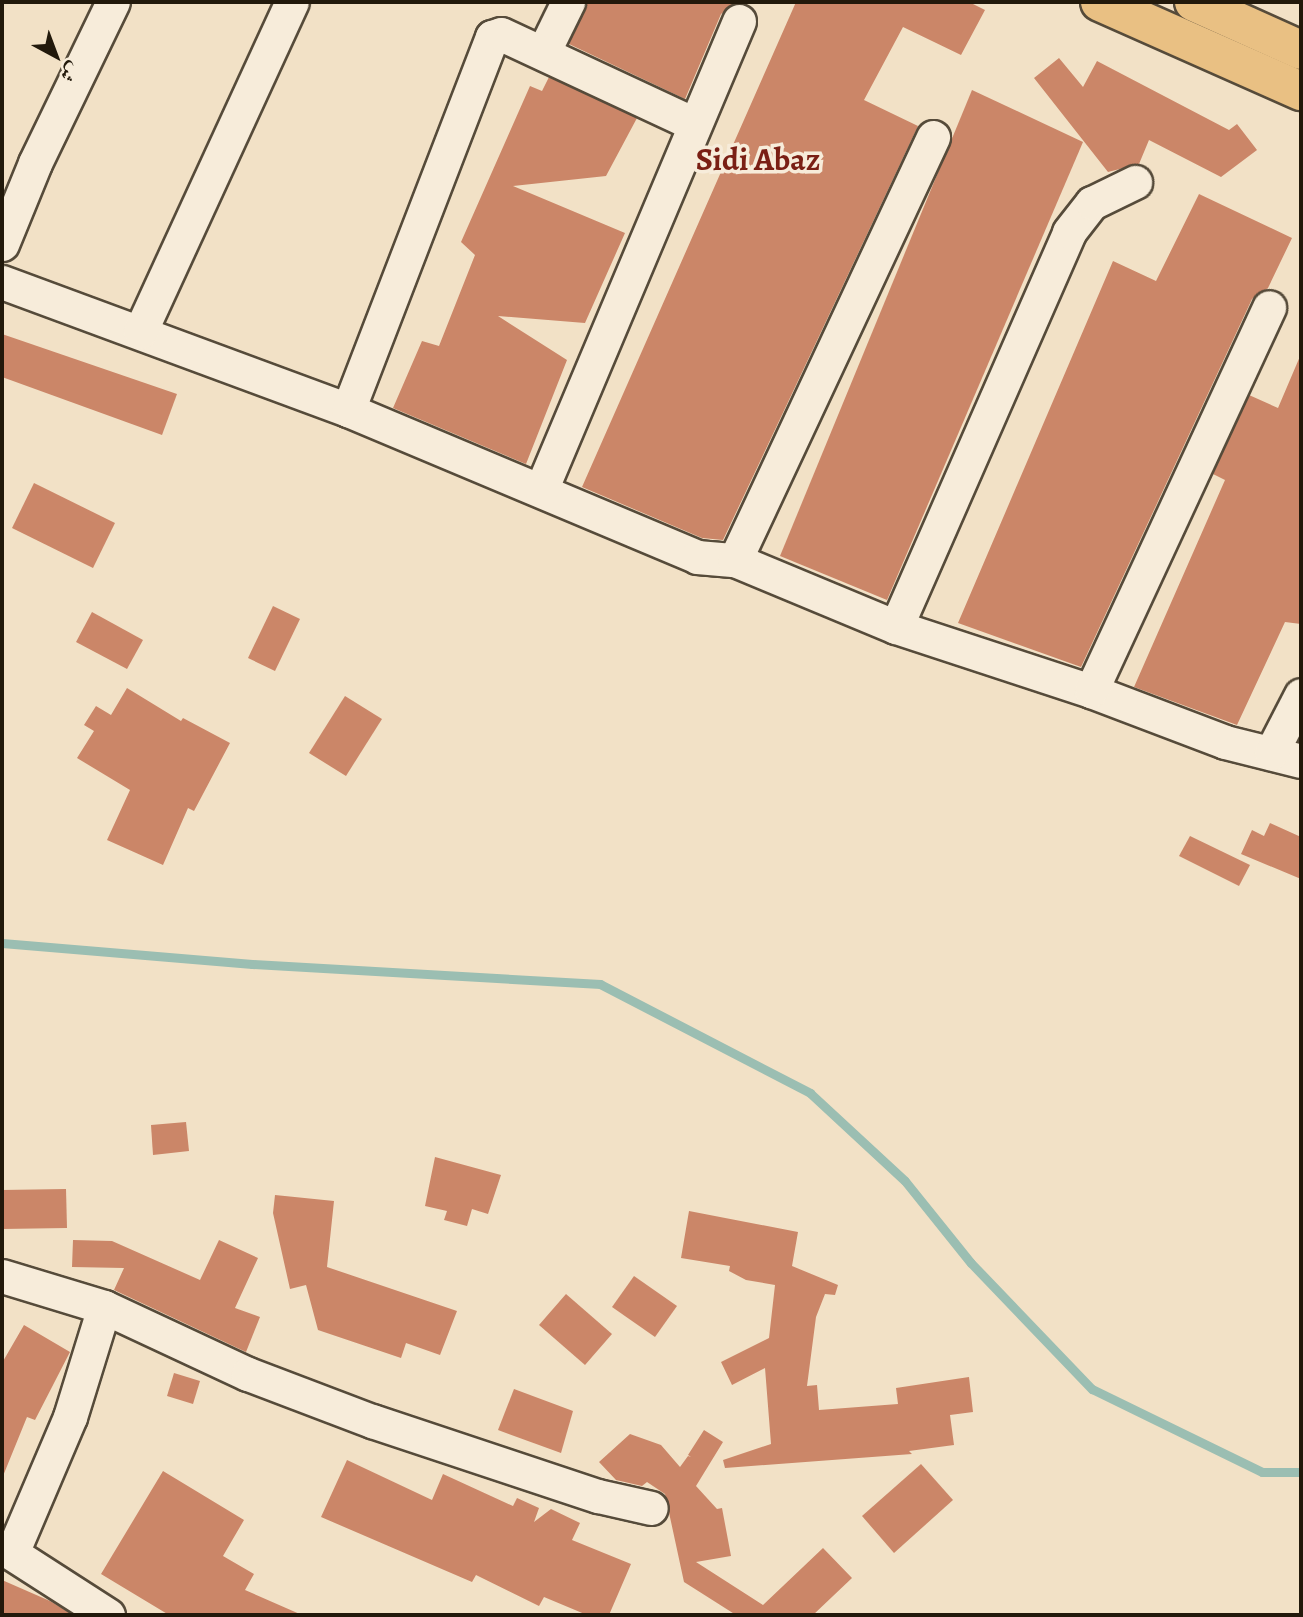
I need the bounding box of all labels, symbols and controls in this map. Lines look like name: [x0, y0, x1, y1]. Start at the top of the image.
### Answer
north arrow: [21, 21, 91, 91]
text: ش: [54, 56, 85, 88]
district label: Sidi Abaz: [696, 140, 820, 178]

